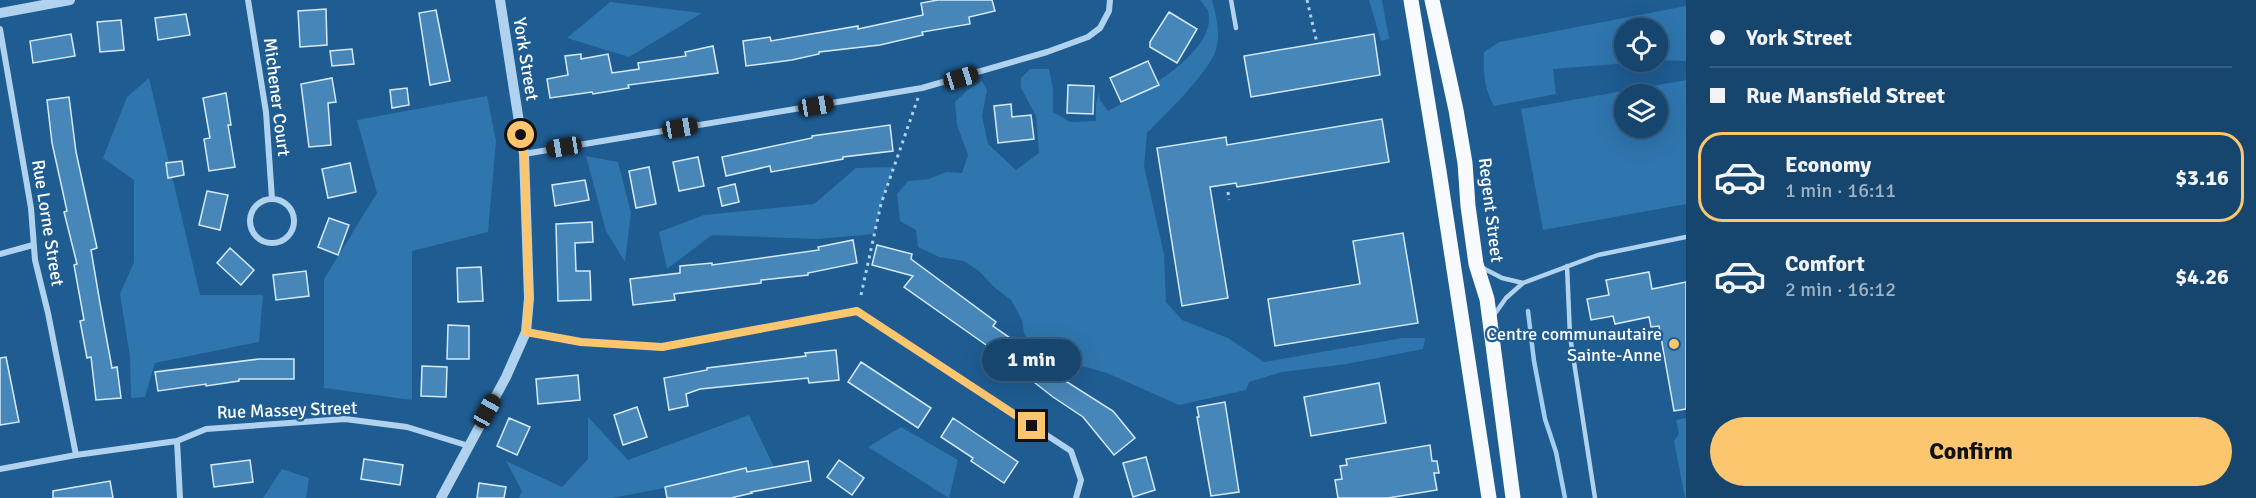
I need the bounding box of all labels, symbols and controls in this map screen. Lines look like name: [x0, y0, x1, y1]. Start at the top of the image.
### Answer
street label: York Street: [509, 16, 543, 102]
map controls: [1614, 18, 1668, 138]
button: locate: [1614, 18, 1668, 72]
text: York Street: [1746, 24, 1852, 51]
street label: Michener Court: [259, 36, 295, 158]
car: [941, 64, 981, 92]
text: Rue Mansfield Street: [1746, 82, 1945, 109]
button: layers: [1614, 84, 1668, 138]
car: [797, 94, 835, 118]
car: [661, 116, 699, 140]
route start: [507, 121, 534, 148]
car: [545, 135, 583, 159]
icon: car: [1713, 150, 1767, 204]
text: Economy: [1785, 151, 1871, 178]
street label: Regent Street: [1474, 157, 1508, 263]
street label: Rue Lorne Street: [27, 158, 69, 288]
text: $3.16: [2175, 164, 2229, 191]
text: 1 min · 16:11: [1785, 178, 1896, 203]
icon: car: [1713, 249, 1767, 303]
text: Comfort: [1785, 250, 1865, 277]
text: $4.26: [2175, 263, 2229, 290]
text: 2 min · 16:12: [1785, 277, 1896, 302]
place label: Centre communautaire Sainte-Anne: [1486, 323, 1662, 366]
marker: Centre communautaire Sainte-Anne: [1667, 337, 1681, 351]
callout: 1 min: [982, 339, 1082, 381]
text: 1 min: [1007, 347, 1056, 372]
car: [470, 391, 504, 431]
street label: Rue Massey Street: [216, 397, 358, 423]
route end: [1018, 412, 1045, 439]
button: Confirm: [1710, 417, 2232, 486]

